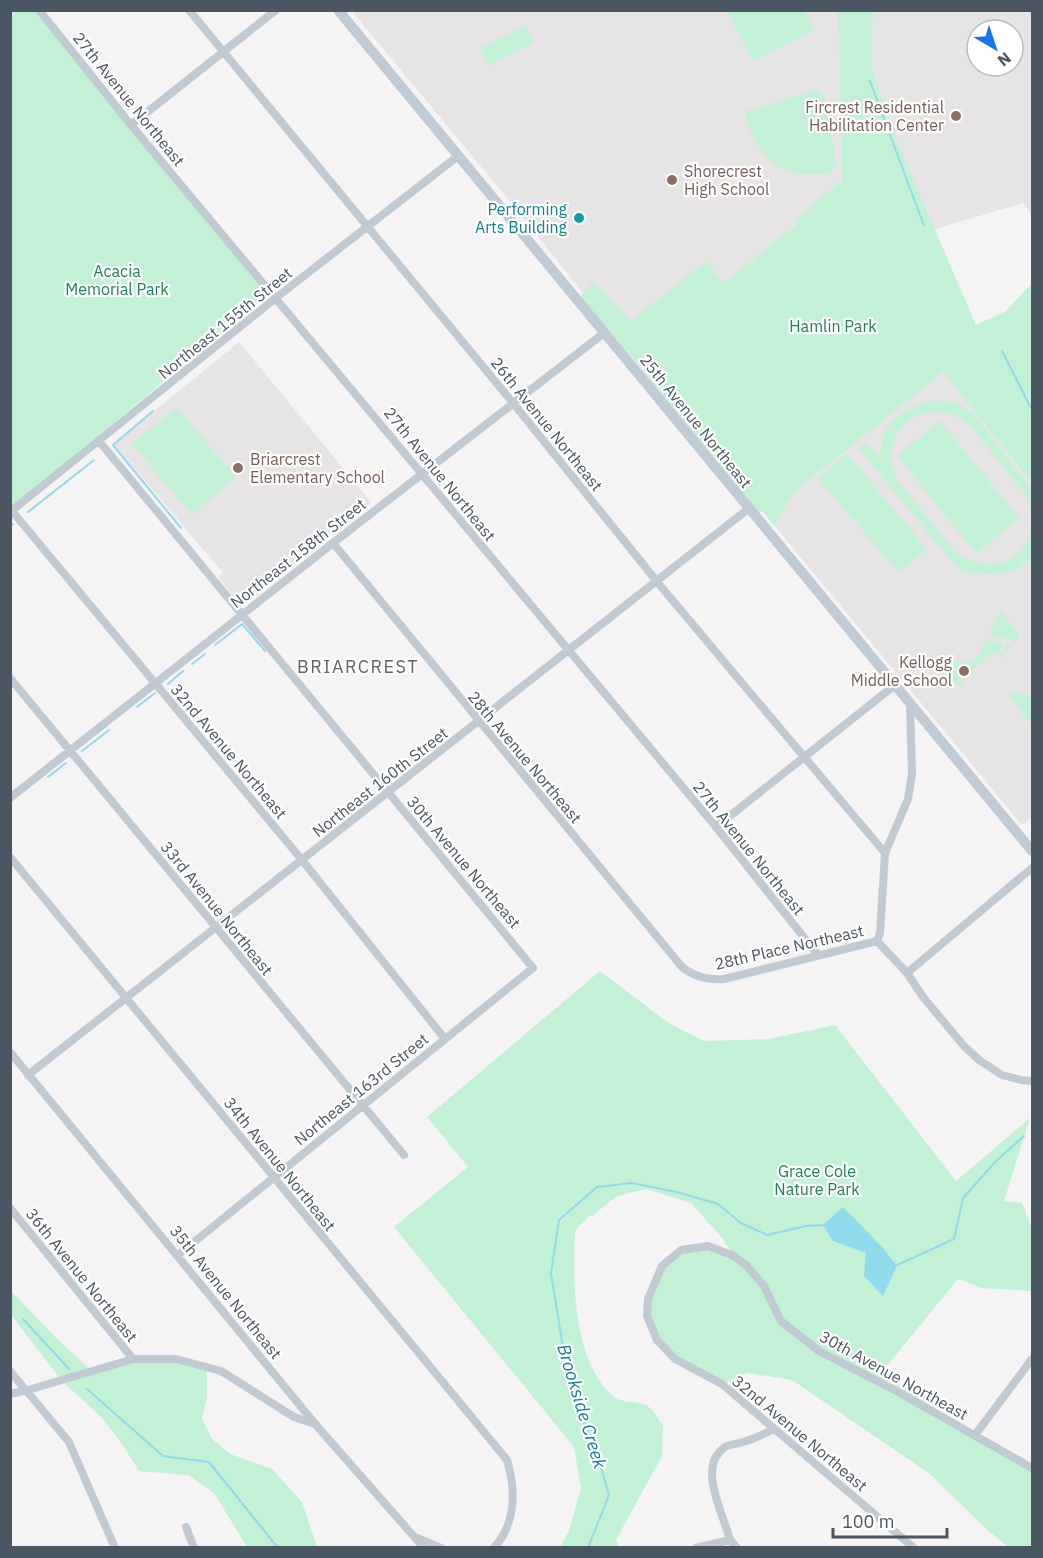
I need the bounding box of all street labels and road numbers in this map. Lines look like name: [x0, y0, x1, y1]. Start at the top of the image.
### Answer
street label: 27th Avenue Northeast: [69, 28, 189, 170]
street label: Northeast 155th Street: [154, 263, 296, 383]
street label: 25th Avenue Northeast: [636, 350, 756, 492]
street label: 26th Avenue Northeast: [487, 353, 607, 495]
street label: 27th Avenue Northeast: [380, 403, 500, 545]
street label: Northeast 158th Street: [226, 494, 370, 612]
street label: 32nd Avenue Northeast: [167, 679, 291, 823]
street label: 28th Avenue Northeast: [464, 687, 586, 827]
street label: Northeast 160th Street: [308, 723, 452, 841]
street label: 27th Avenue Northeast: [689, 777, 809, 919]
street label: 30th Avenue Northeast: [403, 792, 525, 932]
street label: 33rd Avenue Northeast: [157, 837, 277, 979]
street label: 28th Place Northeast: [713, 920, 865, 974]
street label: Northeast 163rd Street: [290, 1029, 432, 1149]
street label: 34th Avenue Northeast: [220, 1093, 340, 1235]
street label: 36th Avenue Northeast: [22, 1204, 142, 1346]
street label: 35th Avenue Northeast: [166, 1221, 286, 1363]
street label: 30th Avenue Northeast: [816, 1326, 972, 1424]
street label: 32nd Avenue Northeast: [728, 1371, 872, 1495]

